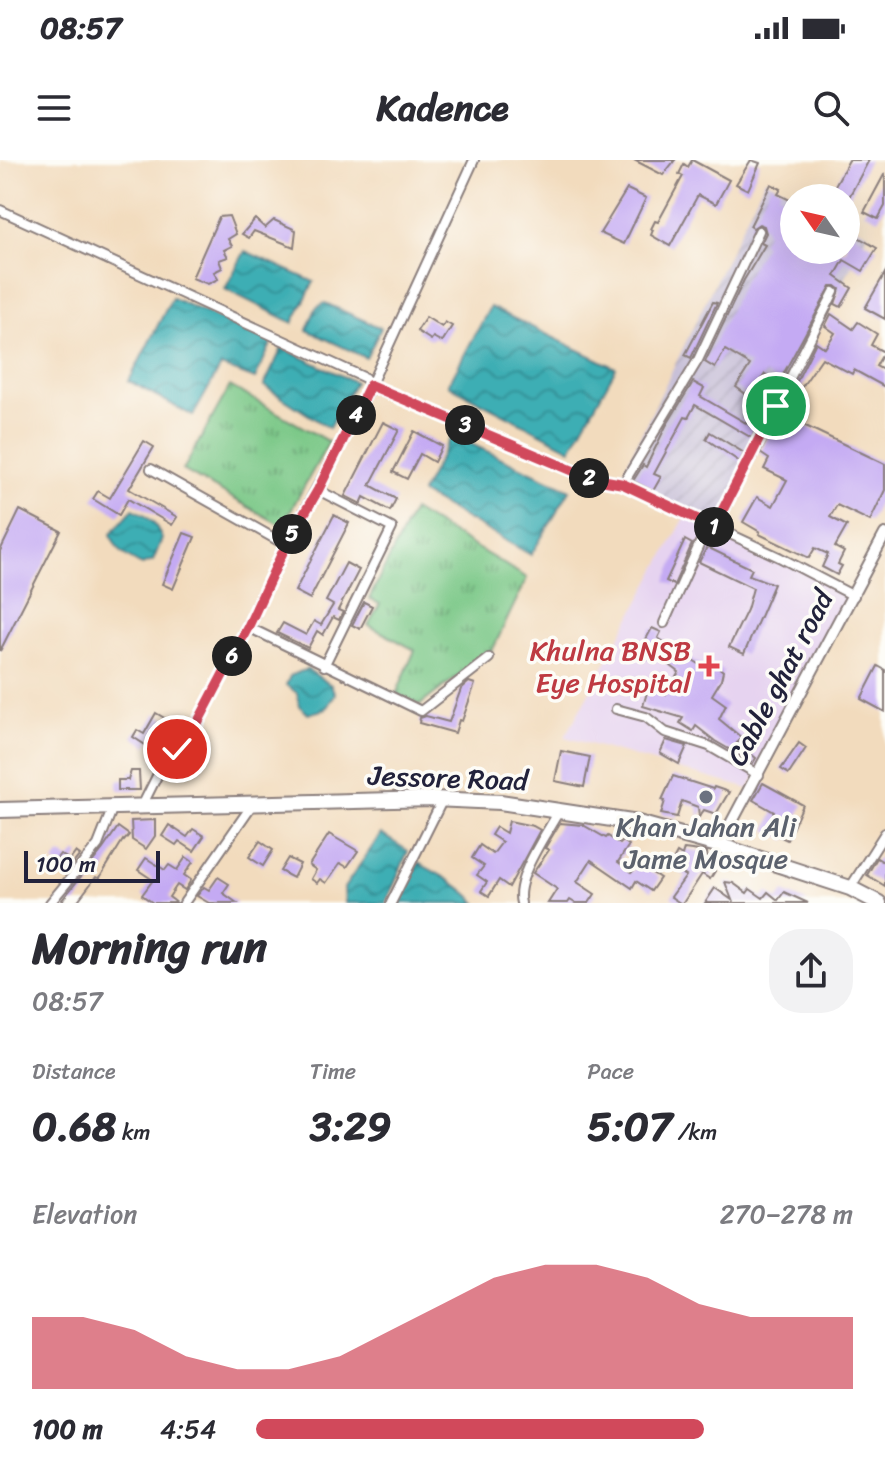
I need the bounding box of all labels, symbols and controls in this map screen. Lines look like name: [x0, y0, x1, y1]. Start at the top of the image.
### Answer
text: 08:57: [40, 1, 122, 55]
text: Kadence: [376, 76, 509, 140]
icon: menu: [32, 86, 76, 130]
icon: search: [809, 86, 853, 130]
north arrow: [780, 184, 860, 264]
map controls: [780, 184, 860, 264]
pin: [742, 372, 810, 440]
icon: arrive: [754, 384, 798, 428]
pin: 4: [336, 395, 376, 435]
text: 4: [349, 395, 363, 434]
pin: 3: [445, 405, 485, 445]
text: 3: [459, 405, 471, 444]
pin: 2: [569, 458, 609, 498]
text: 2: [583, 458, 595, 497]
pin: 1: [694, 507, 734, 547]
text: 1: [709, 507, 719, 546]
pin: 5: [272, 514, 312, 554]
text: 5: [285, 514, 299, 553]
street label: Cable ghat road: [713, 579, 848, 775]
place label: Khulna BNSB Eye Hospital: [530, 626, 692, 707]
pin: 6: [212, 636, 252, 676]
text: 6: [226, 636, 238, 675]
marker: Khulna BNSB Eye Hospital: [698, 655, 720, 677]
pin: [143, 715, 211, 783]
icon: check: [155, 727, 199, 771]
street label: Jessore Road: [366, 751, 531, 805]
marker: Khan Jahan Ali Jame Mosque: [697, 788, 715, 806]
place label: Khan Jahan Ali Jame Mosque: [616, 802, 798, 883]
text: 100 m: [36, 845, 96, 884]
scale bar: [24, 847, 160, 883]
text: Morning run: [32, 909, 267, 987]
button: share: [769, 929, 853, 1013]
text: 08:57: [32, 978, 103, 1024]
text: Distance: [32, 1052, 116, 1091]
text: Time: [310, 1052, 356, 1091]
text: Pace: [587, 1052, 634, 1091]
text: 0.68: [32, 1091, 116, 1162]
text: 3:29: [310, 1091, 391, 1162]
text: 5:07: [587, 1091, 672, 1162]
text: km: [116, 1113, 151, 1152]
text: /km: [672, 1113, 717, 1152]
text: Elevation: [32, 1191, 137, 1237]
text: 270–278 m: [720, 1191, 853, 1237]
text: 100 m: [32, 1406, 103, 1452]
text: 4:54: [160, 1406, 216, 1452]

